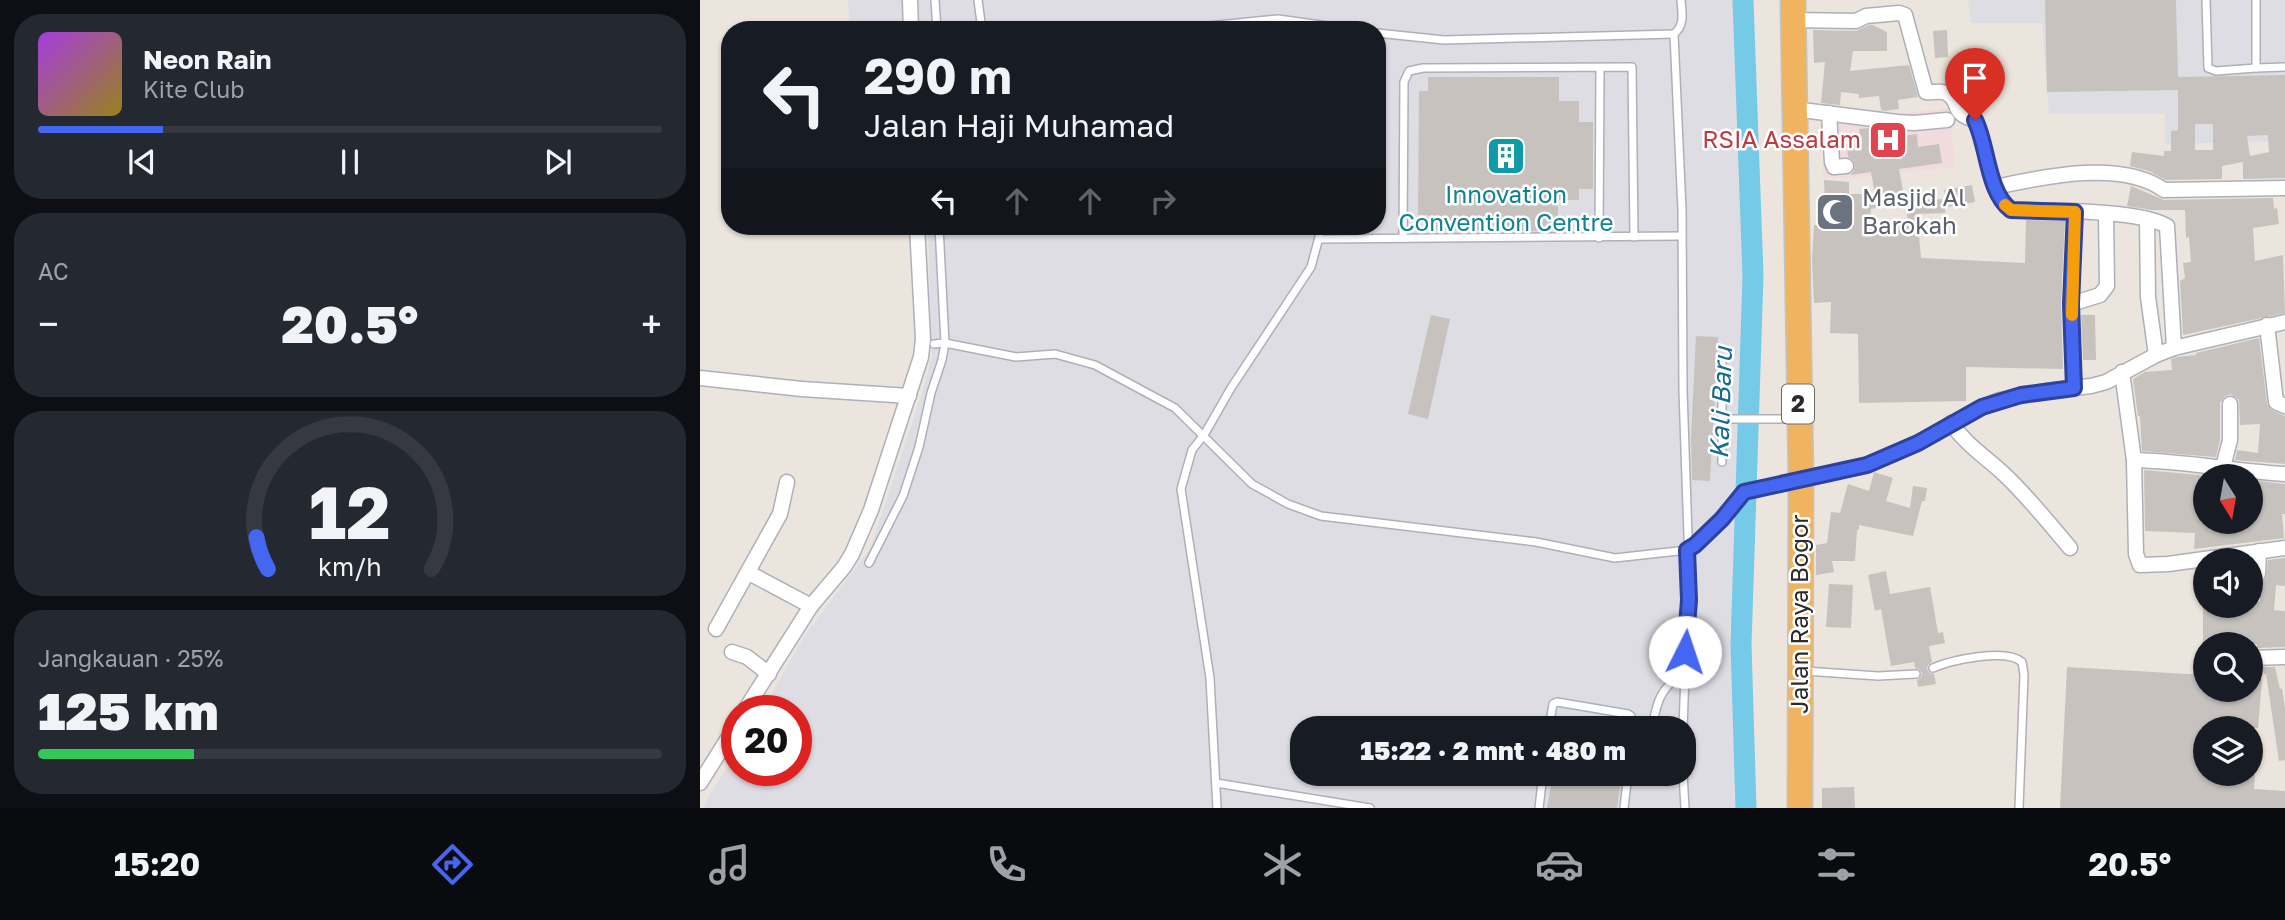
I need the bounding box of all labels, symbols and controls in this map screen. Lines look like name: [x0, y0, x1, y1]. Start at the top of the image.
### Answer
text: Neon Rain: [143, 44, 272, 75]
text: 290 m: [864, 46, 1012, 105]
pin: [1945, 48, 2005, 120]
icon: left: [749, 49, 840, 140]
icon: arrive: [1956, 59, 1994, 97]
text: Kite Club: [143, 75, 244, 103]
text: Jalan Haji Muhamad: [864, 106, 1174, 144]
hospital icon: RSIA Assalam: [1867, 119, 1909, 161]
place label: RSIA Assalam: [1702, 124, 1861, 153]
building icon: Innovation Convention Centre: [1485, 135, 1527, 177]
icon: previous: [123, 143, 161, 181]
icon: pause: [331, 143, 369, 181]
icon: next: [539, 143, 577, 181]
place label: Innovation Convention Centre: [1399, 179, 1614, 236]
icon: left: [925, 182, 963, 220]
icon: ahead: [998, 182, 1036, 220]
icon: ahead: [1071, 182, 1109, 220]
icon: right: [1144, 182, 1182, 220]
place label: Masjid Al Barokah: [1862, 182, 1966, 239]
mosque icon: Masjid Al Barokah: [1814, 191, 1856, 233]
text: AC: [38, 257, 69, 285]
text: 20.5°: [282, 292, 418, 354]
text: −: [38, 301, 59, 346]
text: +: [641, 301, 662, 346]
water label: Kali Baru: [1703, 344, 1738, 460]
road number: 2: [1782, 384, 1814, 424]
north arrow: [2193, 464, 2263, 534]
map controls: [2193, 464, 2263, 786]
text: 12: [309, 469, 391, 556]
street label: Jalan Raya Bogor: [1784, 514, 1813, 714]
button: sound: [2193, 548, 2263, 618]
text: km/h: [318, 551, 382, 582]
position arrow: [1648, 615, 1722, 689]
button: search: [2193, 632, 2263, 702]
text: Jangkauan · 25%: [38, 644, 223, 672]
text: 125 km: [38, 679, 219, 741]
speed limit sign: 20: [721, 695, 812, 786]
button: layers: [2193, 716, 2263, 786]
text: 15:22 · 2 mnt · 480 m: [1360, 735, 1626, 766]
icon: directions: [428, 840, 477, 889]
icon: music: [705, 840, 754, 889]
icon: phone: [982, 840, 1031, 889]
icon: climate: [1258, 840, 1307, 889]
icon: car: [1535, 840, 1584, 889]
icon: filters: [1812, 840, 1861, 889]
text: 15:20: [114, 845, 200, 883]
text: 20.5°: [2089, 845, 2171, 883]

